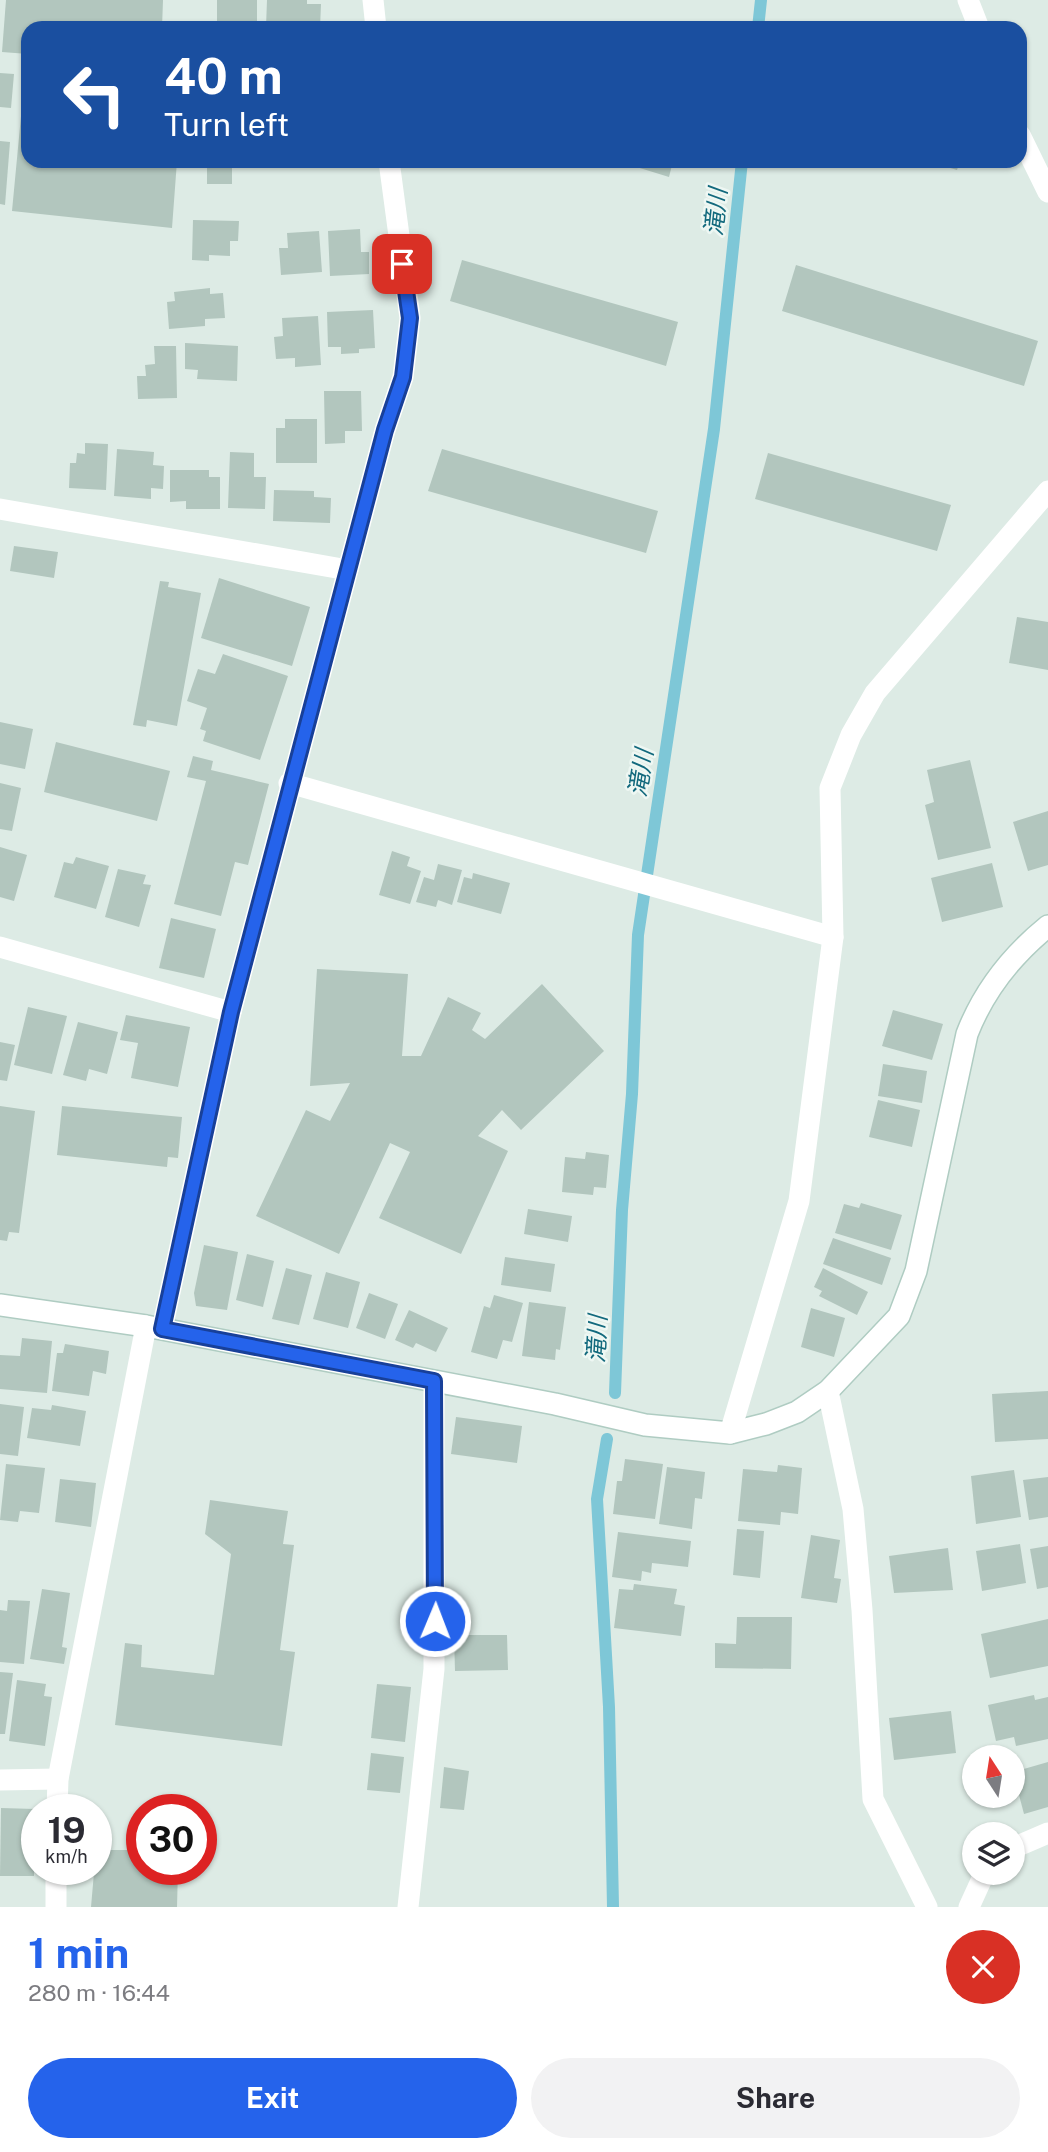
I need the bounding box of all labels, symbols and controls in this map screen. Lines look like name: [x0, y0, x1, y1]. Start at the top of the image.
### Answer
text: 40 m: [164, 47, 283, 105]
icon: left: [49, 49, 140, 140]
text: Turn left: [164, 106, 289, 143]
water label: 滝川: [699, 184, 732, 237]
pin: [372, 234, 432, 294]
icon: arrive: [383, 245, 421, 283]
water label: 滝川: [622, 744, 658, 799]
water label: 滝川: [581, 1311, 611, 1364]
position arrow: [398, 1584, 472, 1658]
north arrow: [962, 1745, 1026, 1808]
map controls: [962, 1745, 1025, 1885]
speed limit sign: 30: [126, 1794, 217, 1885]
text: 19: [47, 1810, 86, 1851]
button: layers: [962, 1822, 1025, 1885]
text: km/h: [45, 1846, 88, 1867]
text: 1 min: [28, 1928, 129, 1977]
button: close: [946, 1930, 1020, 2004]
text: 280 m · 16:44: [28, 1979, 170, 2006]
button: Exit: [28, 2058, 517, 2138]
button: Share: [531, 2058, 1020, 2138]

